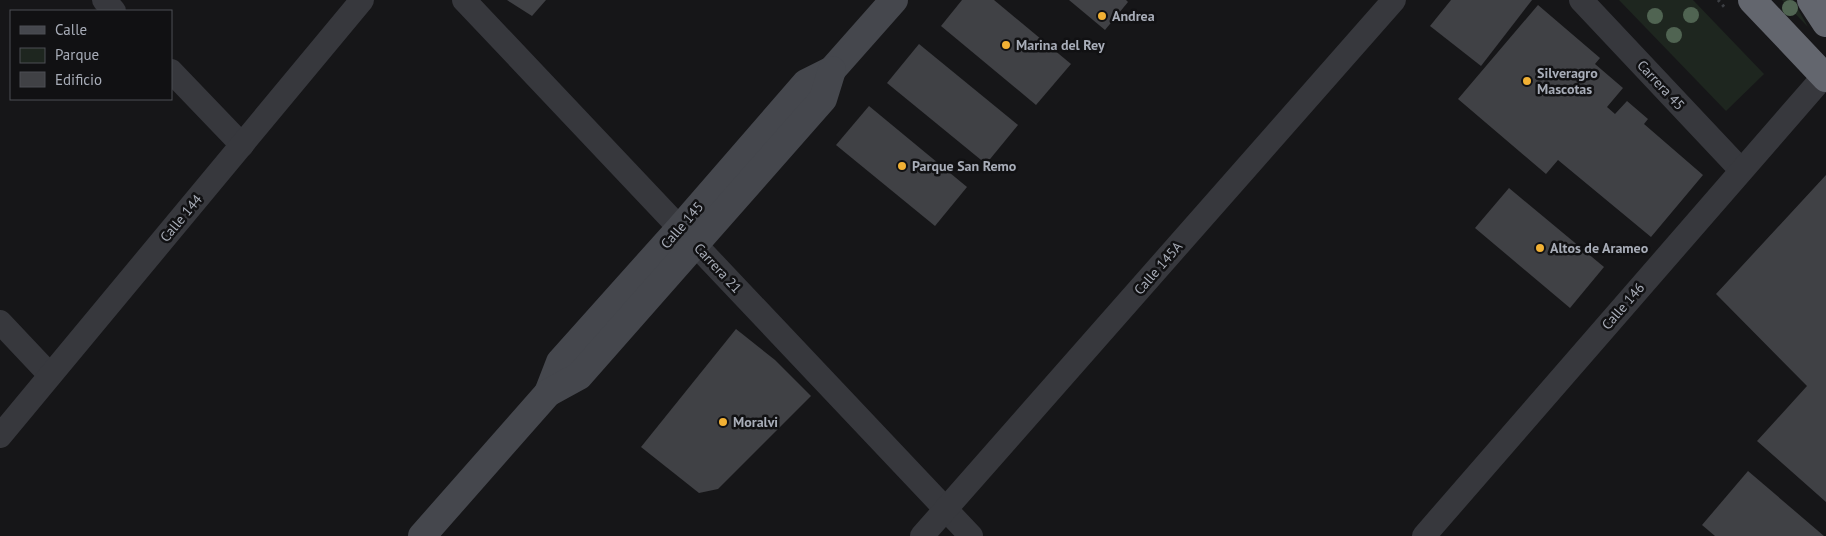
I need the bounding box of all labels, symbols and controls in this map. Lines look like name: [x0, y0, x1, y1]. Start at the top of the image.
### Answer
place label: Andrea: [1112, 7, 1155, 25]
legend: [10, 10, 172, 100]
marker: Andrea: [1096, 10, 1108, 22]
text: Calle: [55, 20, 87, 39]
place label: Marina del Rey: [1016, 36, 1105, 54]
marker: Marina del Rey: [1000, 39, 1012, 51]
text: Parque: [55, 45, 99, 64]
street label: Carrera 45: [1633, 56, 1689, 114]
place label: Silveragro Mascotas: [1537, 64, 1598, 98]
text: Edificio: [55, 70, 102, 89]
marker: Silveragro Mascotas: [1521, 75, 1533, 87]
place label: Parque San Remo: [912, 157, 1017, 175]
marker: Parque San Remo: [896, 160, 908, 172]
street label: Calle 144: [156, 190, 206, 245]
street label: Calle 145: [657, 198, 707, 252]
street label: Calle 145A: [1130, 237, 1187, 298]
street label: Carrera 21: [690, 239, 746, 297]
place label: Altos de Arameo: [1550, 239, 1649, 257]
marker: Altos de Arameo: [1534, 242, 1546, 254]
street label: Calle 146: [1598, 279, 1648, 333]
place label: Moralvi: [733, 413, 778, 431]
marker: Moralvi: [717, 416, 729, 428]

